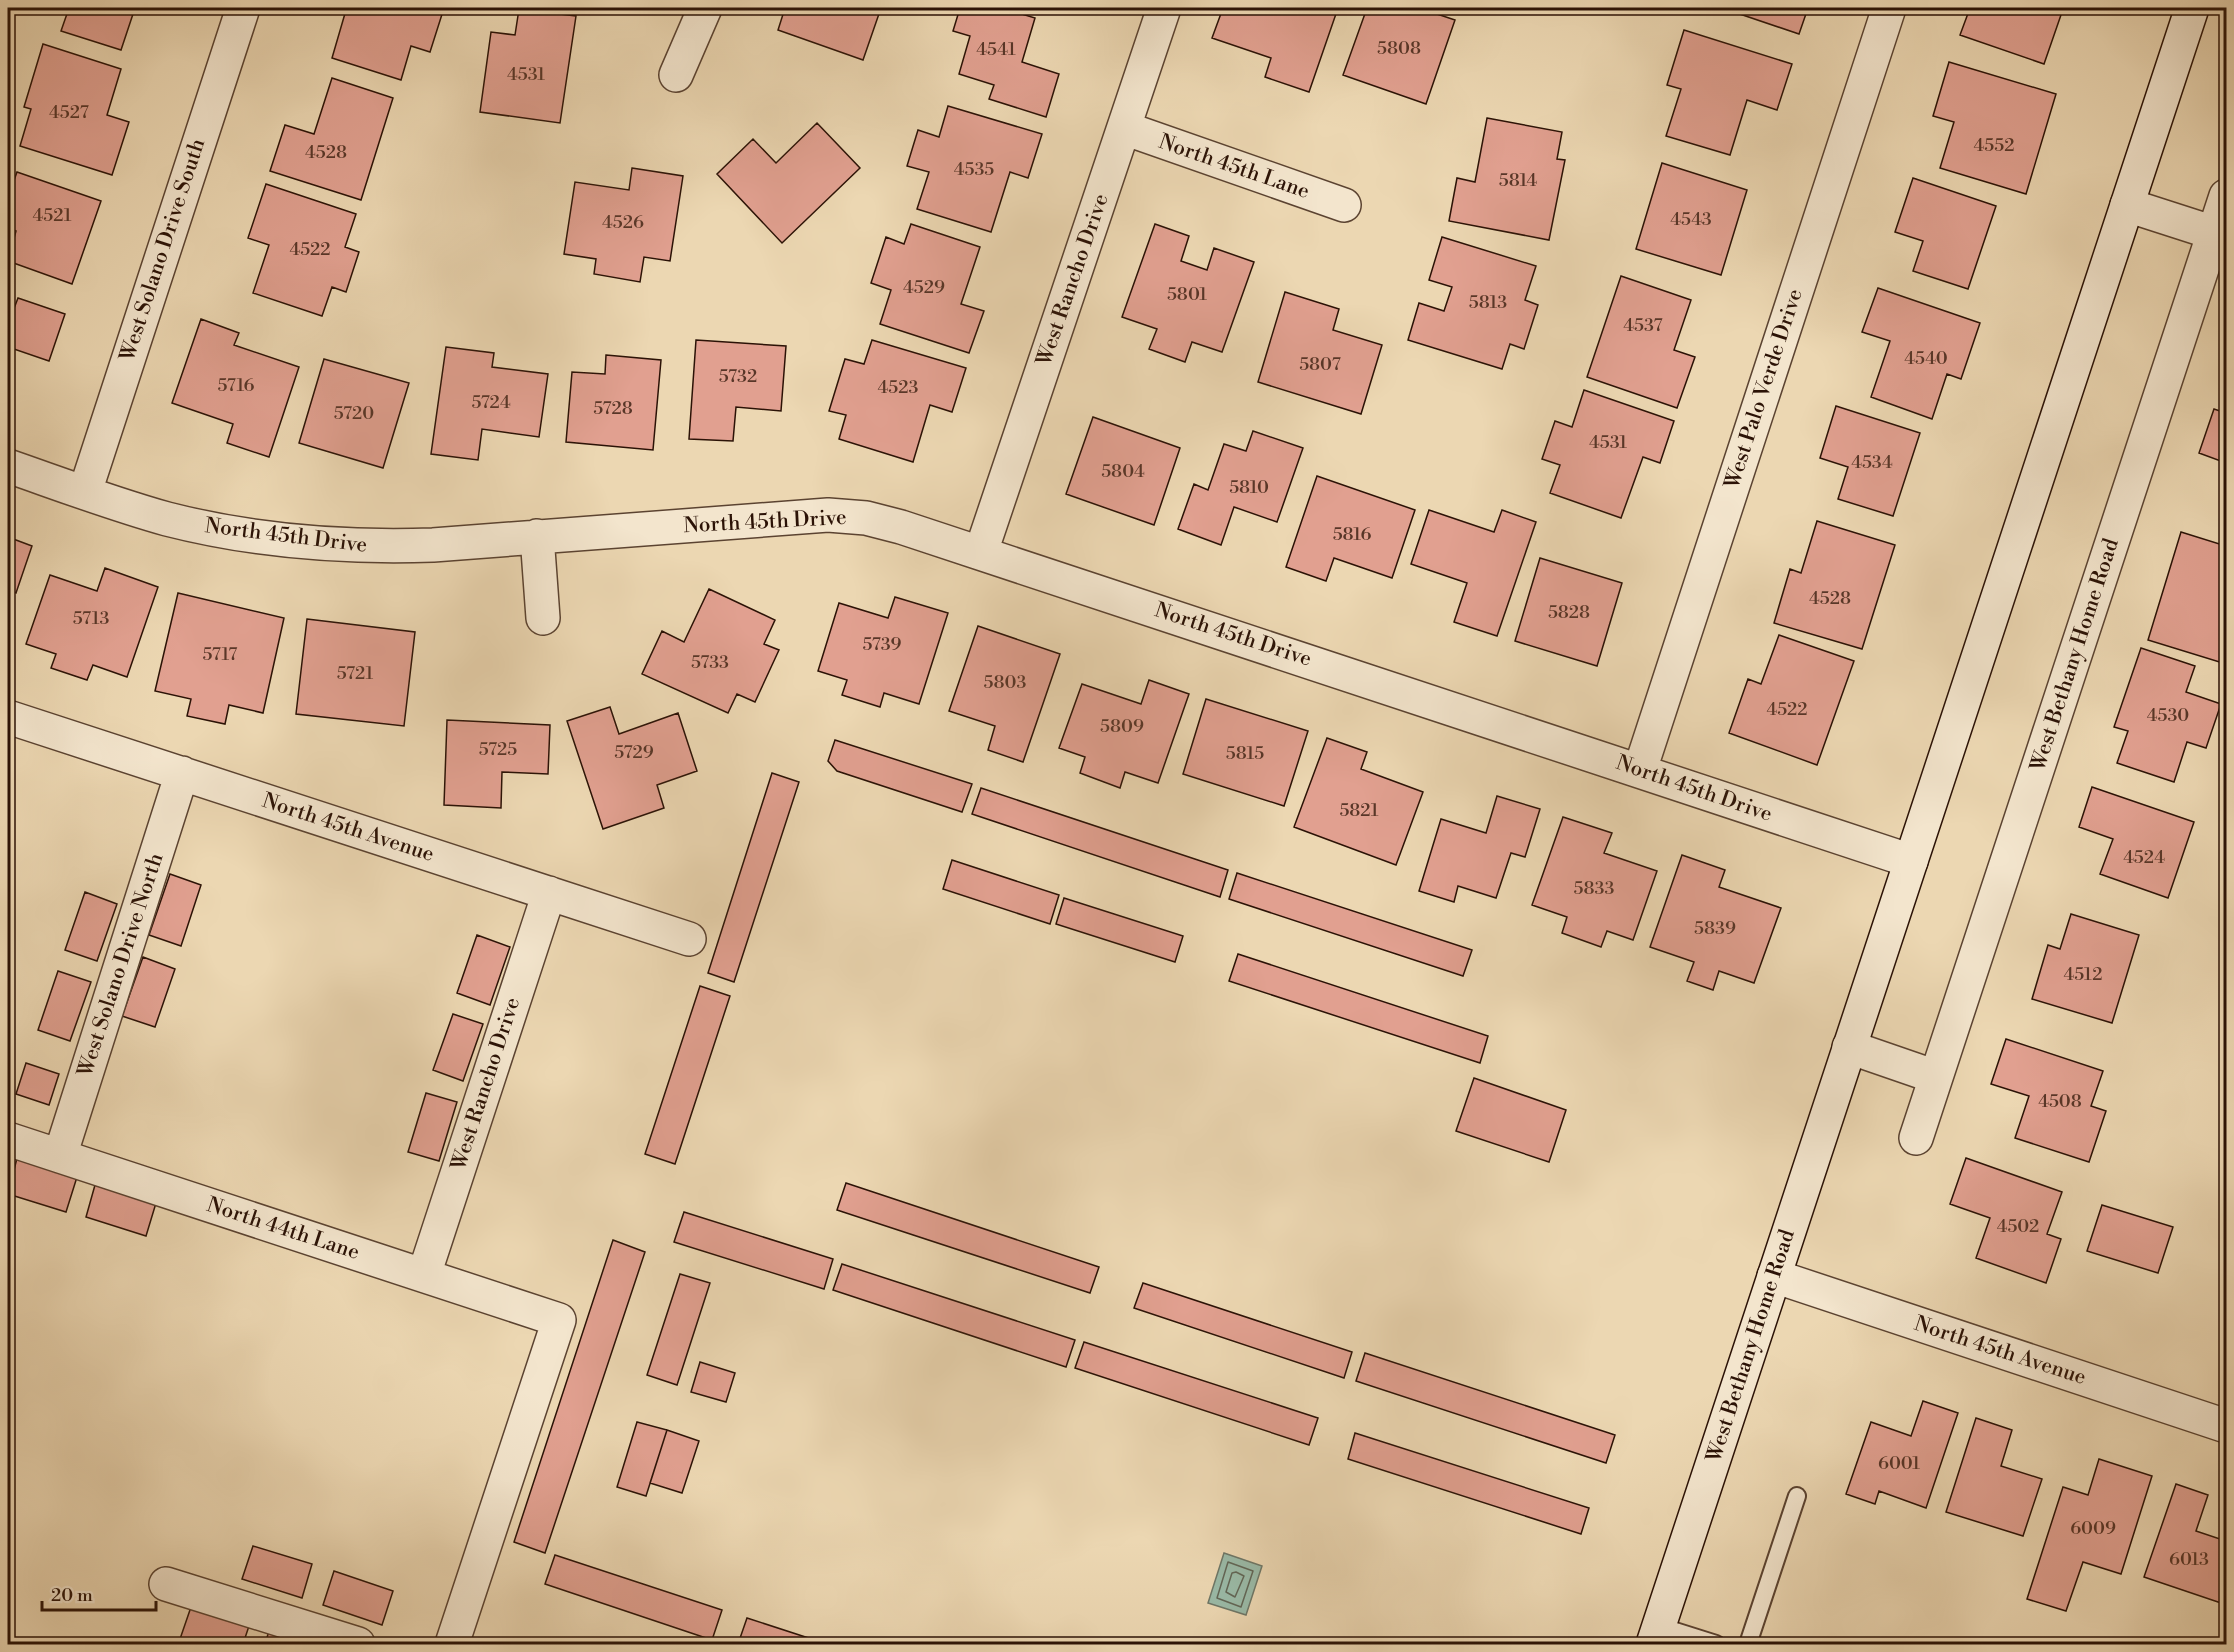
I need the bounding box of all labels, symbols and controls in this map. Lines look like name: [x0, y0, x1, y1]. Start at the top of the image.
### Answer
house number: 5808: [1377, 37, 1421, 60]
house number: 4541: [976, 38, 1016, 61]
house number: 4531: [507, 63, 545, 86]
house number: 4527: [49, 101, 89, 124]
street label: North 45th Lane: [1155, 129, 1313, 205]
house number: 4552: [1974, 134, 2014, 157]
street label: West Solano Drive South: [114, 135, 211, 366]
house number: 4528: [305, 141, 347, 164]
house number: 4535: [954, 158, 994, 181]
house number: 5814: [1499, 169, 1537, 192]
street label: West Rancho Drive: [1031, 191, 1115, 370]
house number: 4521: [33, 204, 72, 227]
house number: 4543: [1670, 208, 1712, 231]
house number: 4526: [602, 211, 644, 234]
house number: 4522: [289, 238, 331, 261]
house number: 4529: [903, 276, 945, 299]
house number: 5801: [1167, 283, 1207, 306]
street label: West Palo Verde Drive: [1719, 286, 1809, 493]
house number: 5813: [1469, 291, 1507, 314]
house number: 4537: [1623, 314, 1663, 337]
house number: 4540: [1904, 347, 1948, 370]
house number: 5807: [1299, 353, 1341, 376]
house number: 5732: [719, 365, 757, 388]
house number: 5716: [217, 374, 255, 397]
house number: 4523: [878, 376, 918, 399]
house number: 5724: [471, 391, 511, 414]
house number: 5728: [593, 397, 633, 420]
house number: 5720: [334, 402, 374, 425]
house number: 4531: [1589, 431, 1627, 454]
house number: 4534: [1851, 451, 1893, 474]
house number: 5804: [1101, 460, 1145, 483]
house number: 5810: [1229, 476, 1269, 499]
street label: North 45th Drive: [683, 505, 847, 539]
street label: North 45th Drive: [203, 513, 369, 559]
house number: 5816: [1333, 523, 1371, 546]
street label: West Bethany Home Road: [2025, 535, 2125, 776]
house number: 4528: [1809, 587, 1851, 610]
street label: North 45th Drive: [1151, 597, 1315, 673]
house number: 5828: [1548, 601, 1590, 624]
house number: 5713: [73, 607, 109, 630]
house number: 5739: [862, 633, 902, 656]
house number: 5717: [203, 643, 237, 666]
house number: 5733: [691, 651, 729, 674]
house number: 5721: [337, 662, 373, 685]
house number: 5803: [984, 671, 1026, 694]
house number: 4522: [1766, 698, 1808, 721]
house number: 4530: [2147, 704, 2189, 727]
house number: 5809: [1100, 715, 1144, 738]
house number: 5725: [479, 738, 517, 761]
house number: 5729: [614, 741, 654, 764]
house number: 5815: [1226, 742, 1264, 765]
street label: North 45th Drive: [1613, 750, 1775, 828]
street label: North 45th Avenue: [259, 788, 437, 868]
house number: 5821: [1339, 799, 1379, 822]
house number: 4524: [2123, 846, 2165, 869]
street label: West Solano Drive North: [72, 849, 170, 1081]
house number: 5833: [1574, 877, 1614, 900]
house number: 5839: [1694, 917, 1736, 940]
house number: 4512: [2063, 963, 2103, 986]
street label: West Rancho Drive: [445, 994, 526, 1175]
house number: 4508: [2038, 1090, 2082, 1113]
street label: North 44th Lane: [203, 1192, 363, 1266]
house number: 4502: [1997, 1215, 2039, 1238]
street label: West Bethany Home Road: [1701, 1226, 1801, 1467]
street label: North 45th Avenue: [1911, 1311, 2089, 1391]
house number: 6001: [1878, 1452, 1920, 1475]
house number: 6009: [2070, 1517, 2116, 1540]
house number: 6013: [2169, 1548, 2209, 1571]
scale bar: [42, 1574, 156, 1612]
text: 20 m: [51, 1584, 93, 1607]

